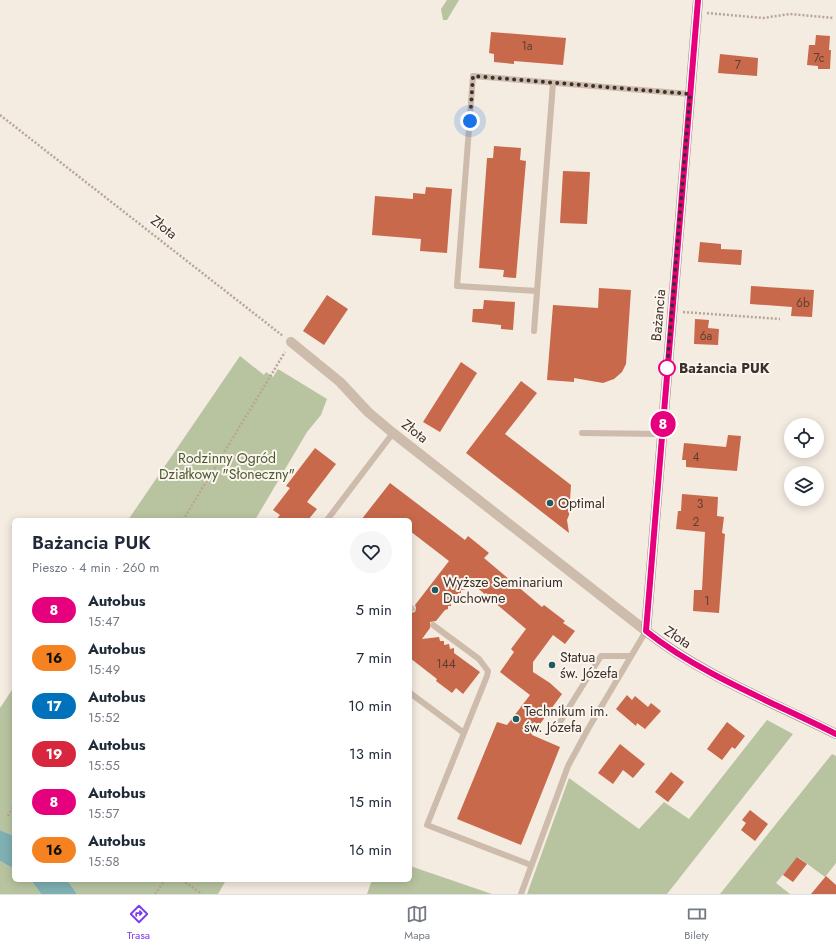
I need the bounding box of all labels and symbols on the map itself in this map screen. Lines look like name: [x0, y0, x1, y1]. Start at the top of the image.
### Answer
house number: 1a: [521, 37, 533, 55]
house number: 7c: [813, 49, 825, 67]
house number: 7: [735, 56, 742, 74]
your location: [460, 111, 480, 131]
street label: Złota: [147, 210, 181, 244]
street label: Bażancia: [646, 288, 670, 342]
house number: 6b: [796, 294, 810, 312]
house number: 6a: [700, 327, 713, 345]
place label: Bażancia PUK: [679, 358, 770, 378]
marker: Bażancia PUK: [658, 359, 676, 377]
line badge: 8: [650, 411, 676, 437]
street label: Złota: [398, 414, 432, 448]
park label: Rodzinny Ogród Działkowy "Słoneczny": [159, 448, 295, 484]
house number: 4: [693, 448, 700, 466]
place label: Optimal: [558, 493, 605, 513]
house number: 3: [697, 495, 704, 513]
marker: Optimal: [545, 498, 555, 508]
house number: 2: [693, 513, 700, 531]
place label: Wyższe Seminarium Duchowne: [443, 572, 563, 608]
marker: Wyższe Seminarium Duchowne: [430, 585, 440, 595]
house number: 1: [704, 592, 710, 610]
street label: Złota: [661, 621, 695, 653]
place label: Statua św. Józefa: [560, 647, 618, 683]
house number: 144: [436, 655, 456, 673]
marker: Statua św. Józefa: [547, 660, 557, 670]
place label: Technikum im. św. Józefa: [524, 701, 609, 737]
marker: Technikum im. św. Józefa: [511, 714, 521, 724]

